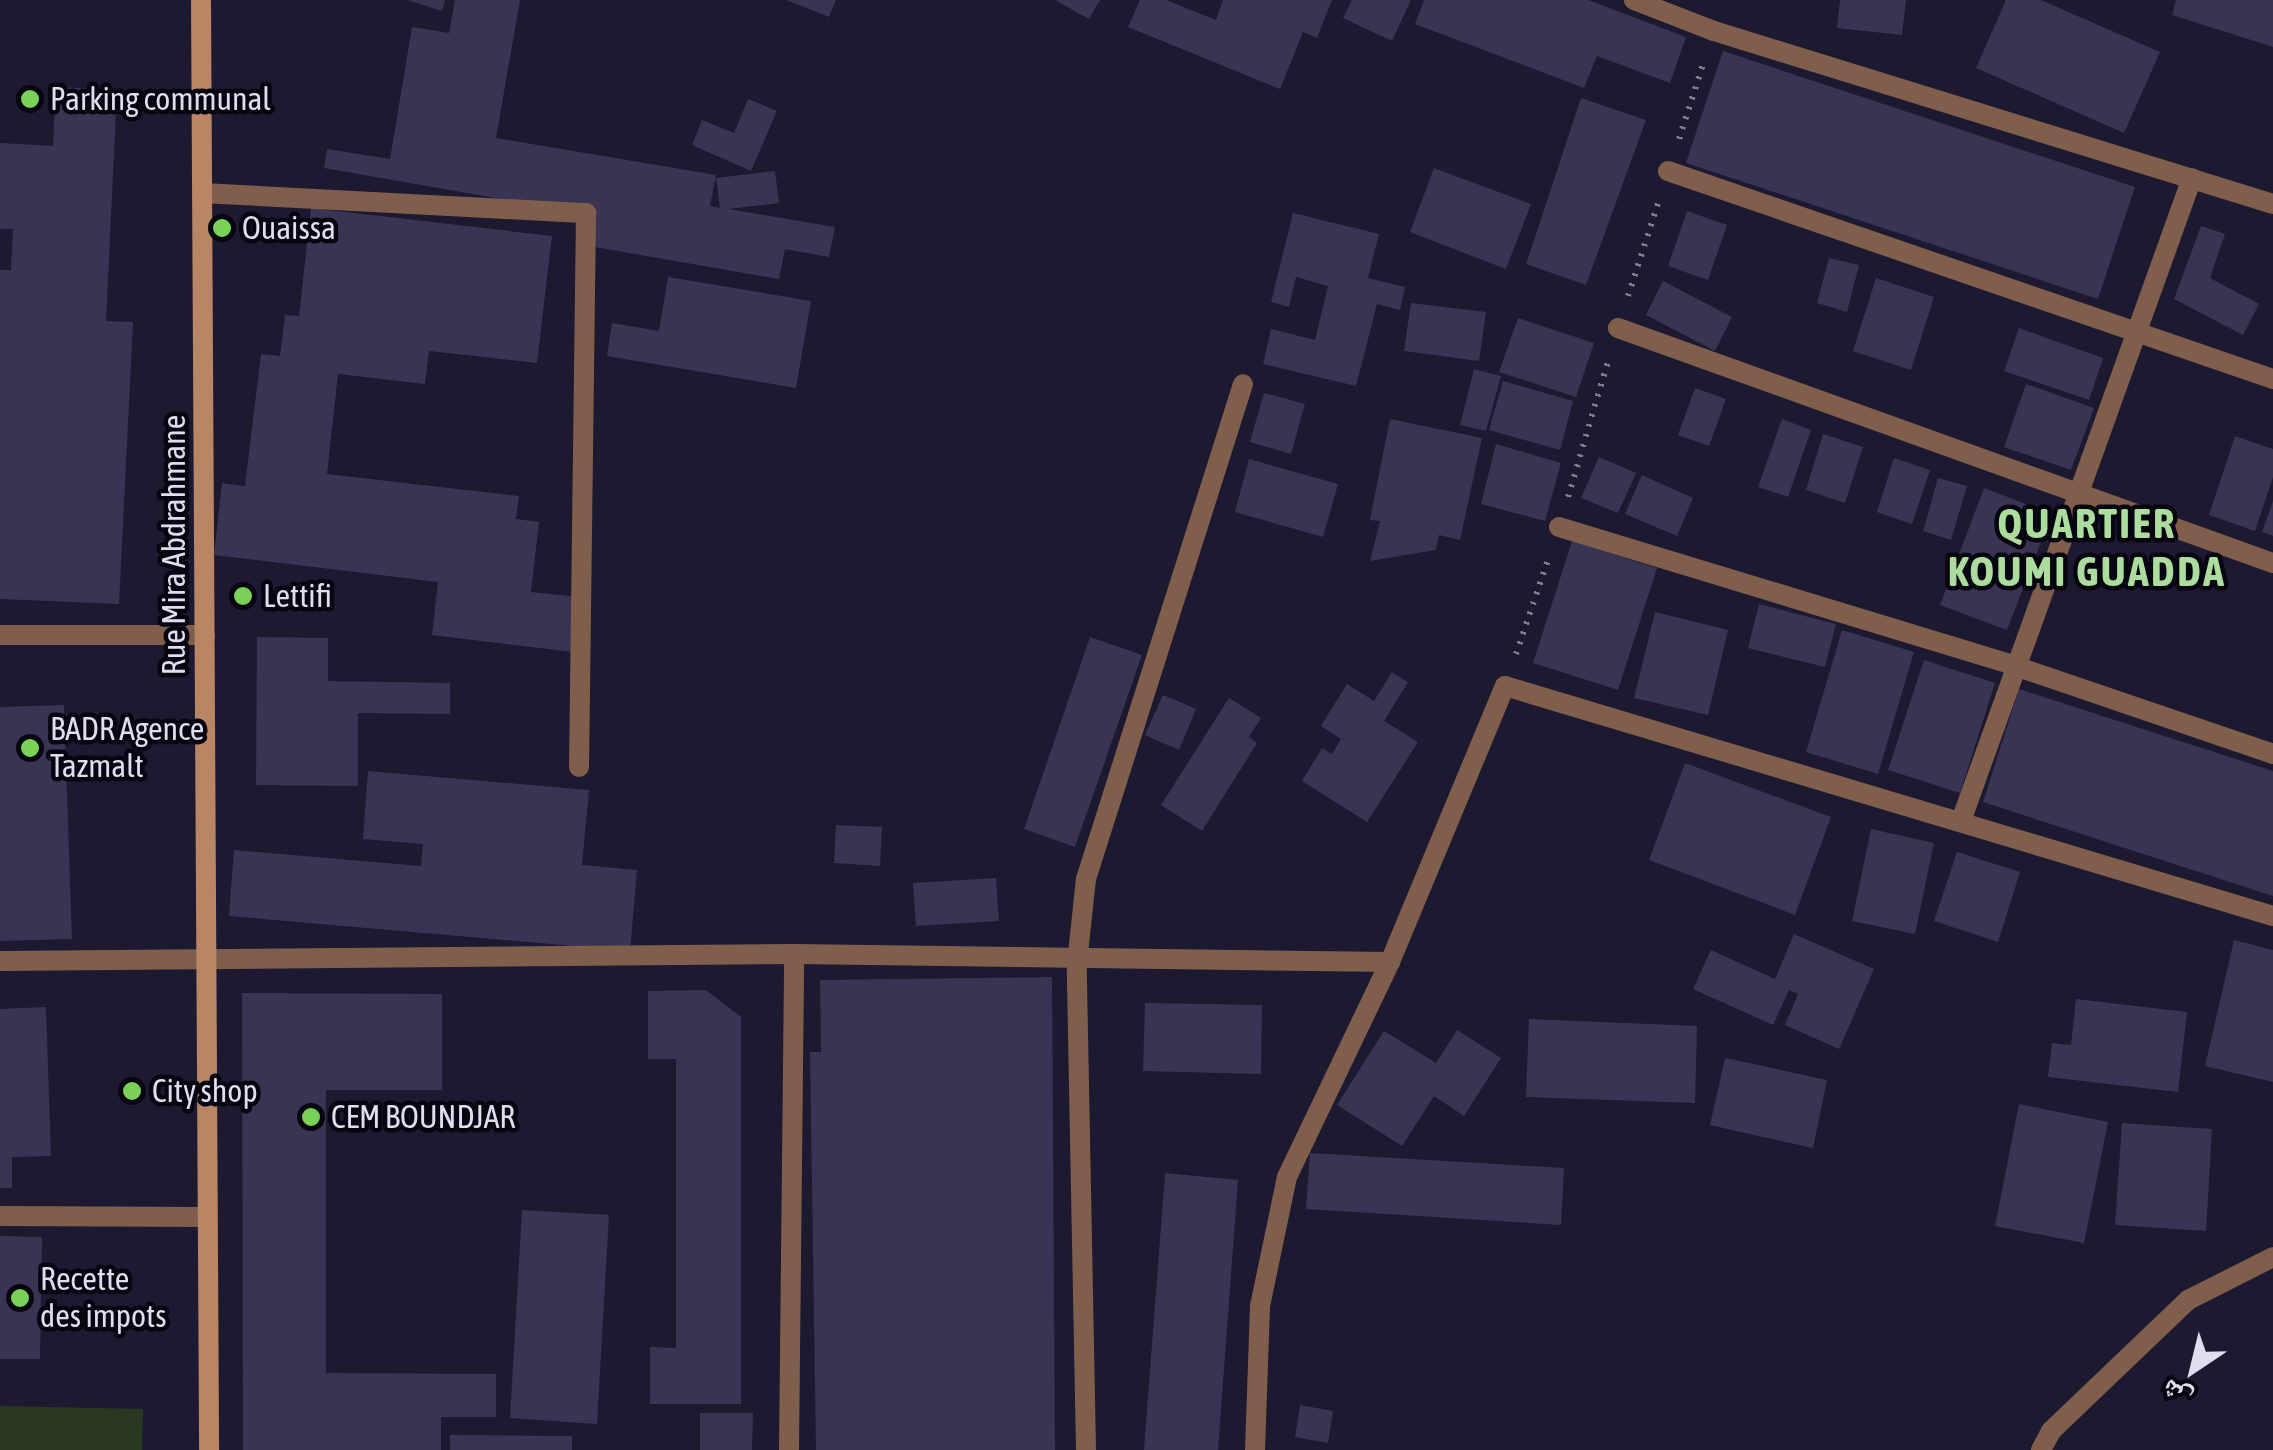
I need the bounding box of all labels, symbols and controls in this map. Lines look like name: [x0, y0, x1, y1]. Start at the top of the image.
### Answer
place label: Parking communal: [50, 80, 271, 118]
marker: Parking communal: [19, 88, 41, 110]
place label: Ouaissa: [242, 209, 336, 247]
marker: Ouaissa: [211, 217, 233, 239]
street label: Rue Mira Abdrahmane: [155, 415, 193, 675]
district label: QUARTIER KOUMI GUADDA: [1948, 498, 2226, 596]
place label: Lettifi: [263, 577, 332, 615]
marker: Lettifi: [232, 585, 254, 607]
place label: BADR Agence Tazmalt: [50, 711, 204, 786]
marker: BADR Agence Tazmalt: [19, 737, 41, 759]
place label: City shop: [152, 1072, 258, 1110]
marker: City shop: [121, 1080, 143, 1102]
place label: CEM BOUNDJAR: [331, 1098, 515, 1136]
marker: CEM BOUNDJAR: [300, 1106, 322, 1128]
place label: Recette des impots: [40, 1261, 166, 1336]
marker: Recette des impots: [9, 1287, 31, 1309]
north arrow: [2143, 1320, 2243, 1420]
text: ش: [2154, 1373, 2197, 1416]

